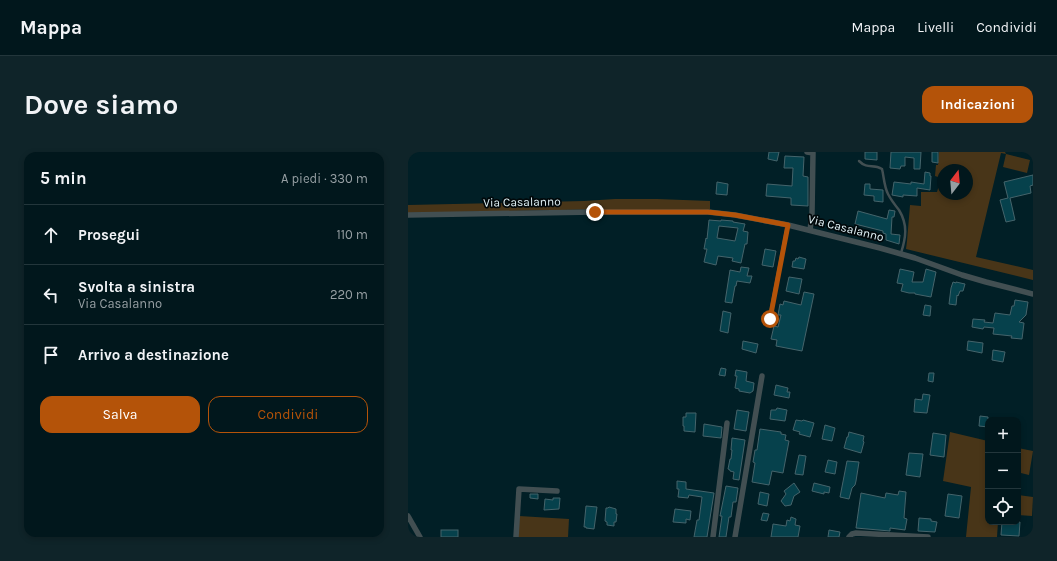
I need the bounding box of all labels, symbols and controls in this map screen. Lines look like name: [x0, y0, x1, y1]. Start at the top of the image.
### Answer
text: Mappa: [20, 17, 82, 39]
text: Mappa: [852, 19, 895, 36]
text: Livelli: [917, 19, 954, 36]
text: Condividi: [976, 19, 1037, 36]
button: Indicazioni: [922, 86, 1033, 123]
text: Dove siamo: [24, 88, 178, 121]
north arrow: [937, 164, 973, 200]
text: 5 min: [40, 168, 87, 188]
text: A piedi · 330 m: [281, 171, 368, 186]
street label: Via Casalanno: [483, 194, 561, 210]
route end: [586, 203, 604, 221]
street label: Via Casalanno: [807, 212, 885, 244]
icon: ahead: [40, 224, 62, 246]
text: Prosegui: [78, 226, 140, 244]
text: 110 m: [336, 227, 368, 242]
text: Svolta a sinistra: [78, 278, 195, 296]
icon: left: [40, 284, 62, 306]
text: 220 m: [330, 287, 368, 302]
text: Via Casalanno: [78, 296, 162, 311]
route start: [761, 310, 779, 328]
icon: arrive: [40, 344, 62, 366]
text: Arrivo a destinazione: [78, 346, 229, 364]
button: Salva: [40, 396, 200, 433]
button: Condividi: [208, 396, 368, 433]
map controls: [985, 417, 1021, 525]
button: +: [985, 417, 1021, 453]
button: −: [985, 453, 1021, 489]
button: locate: [985, 489, 1021, 525]

